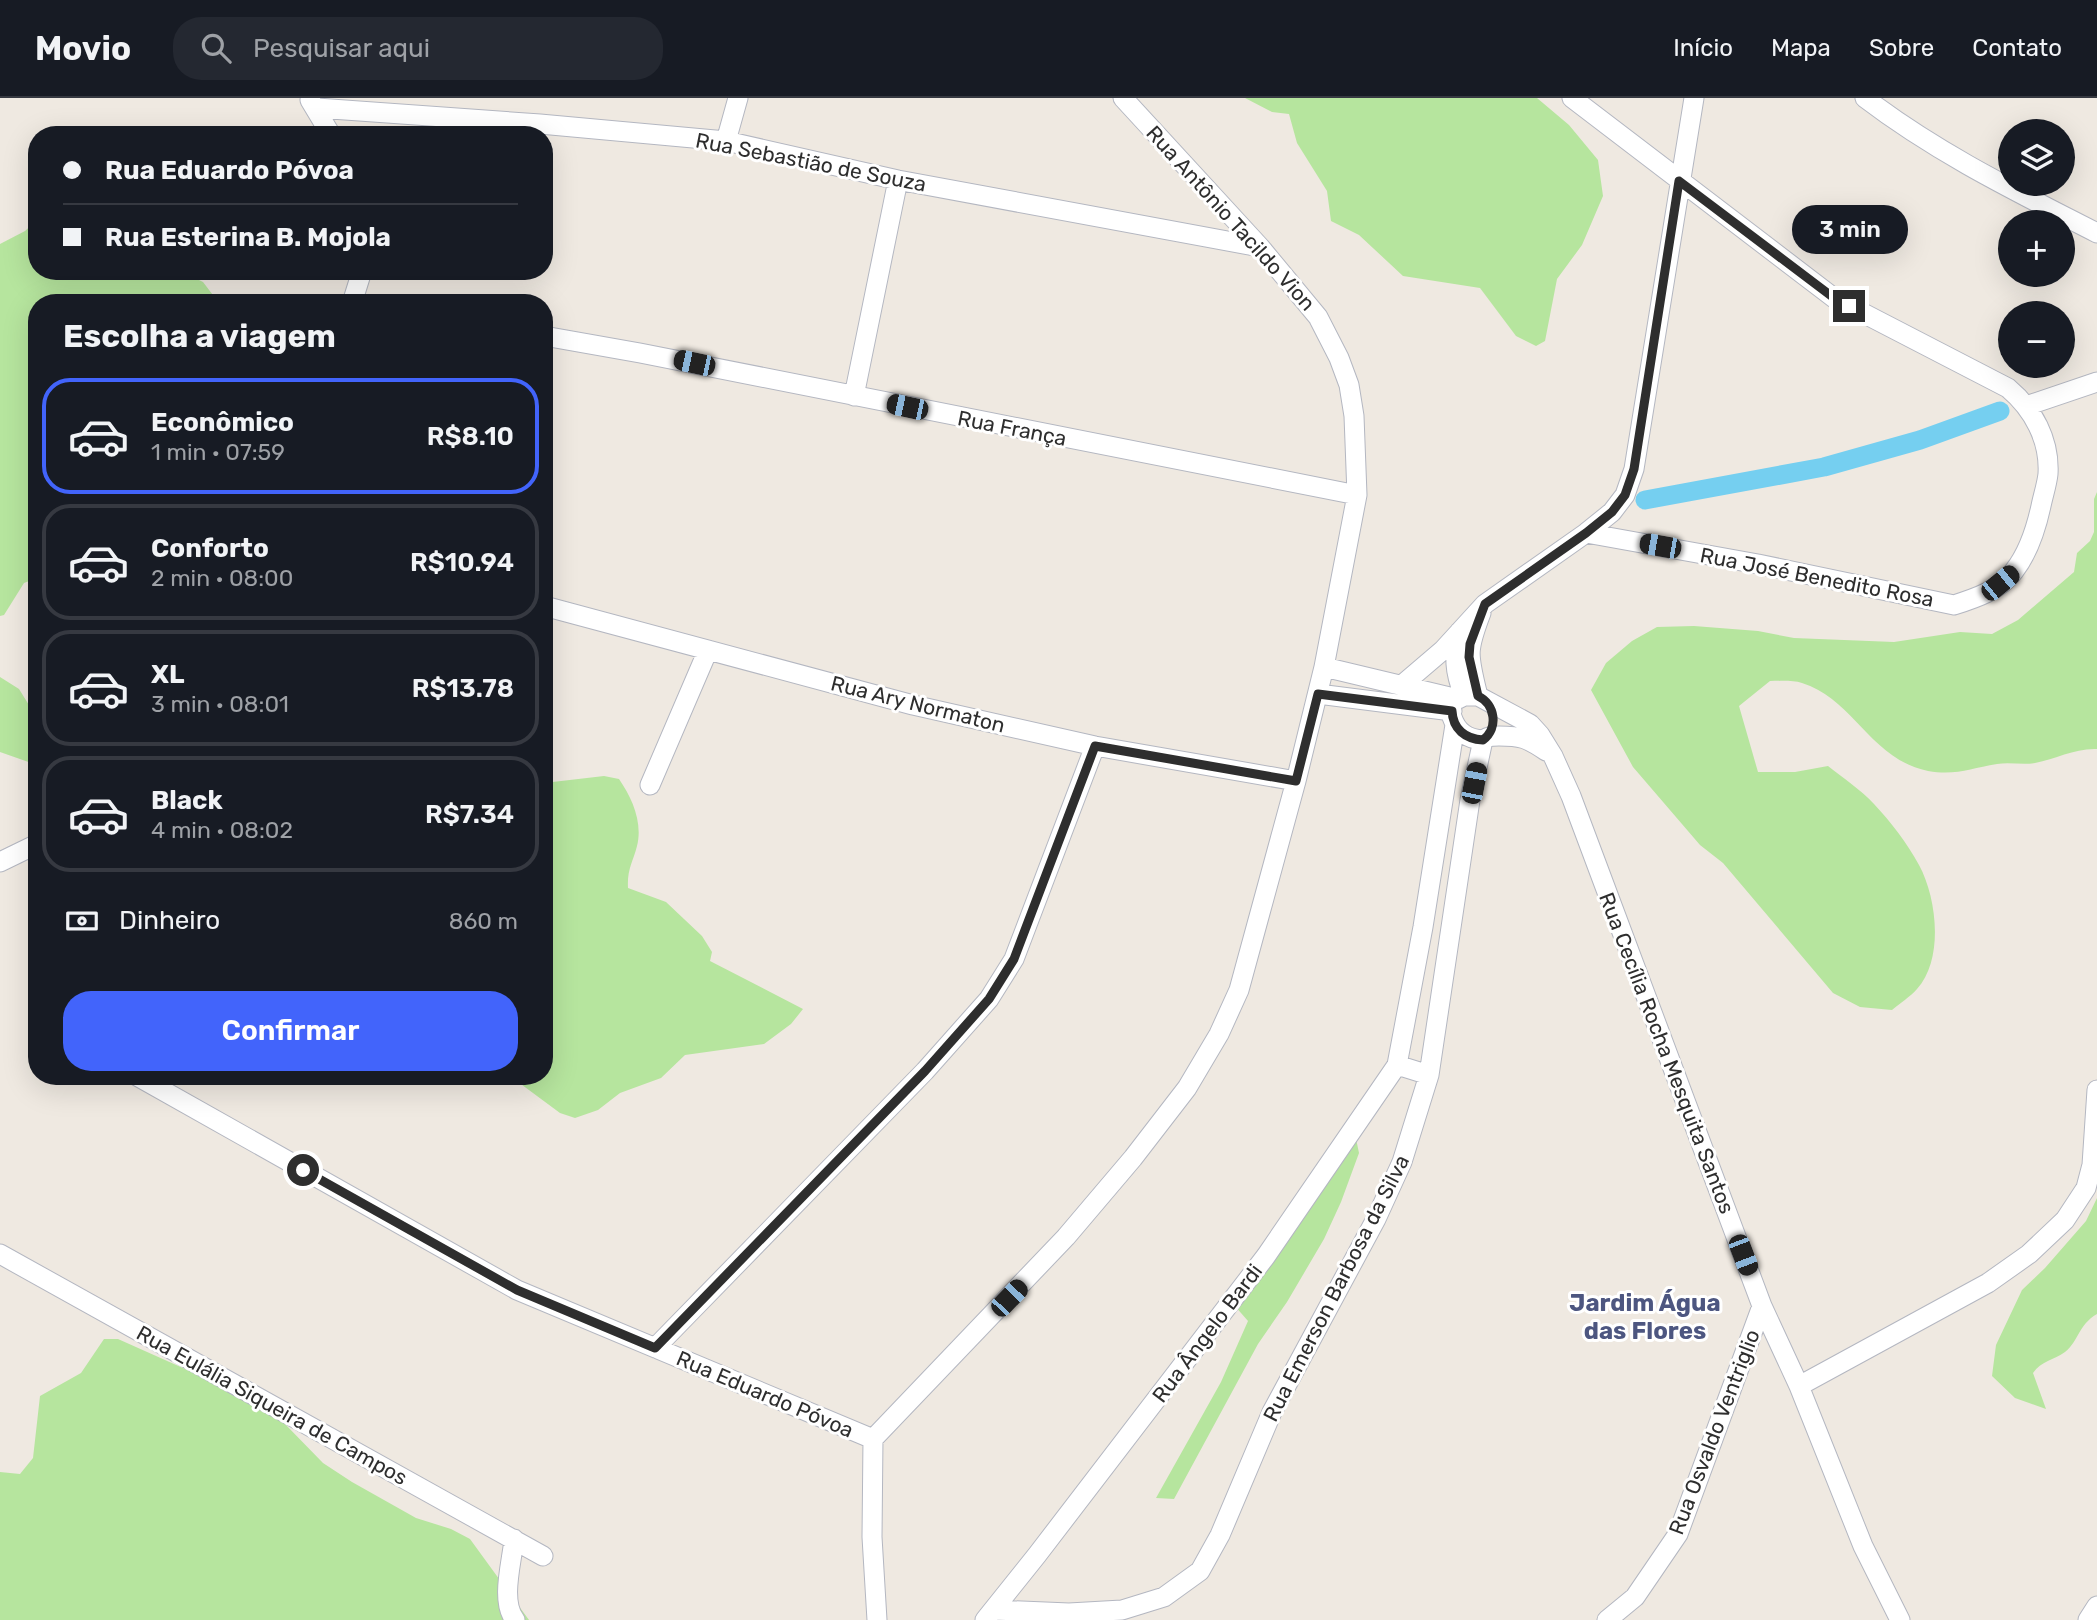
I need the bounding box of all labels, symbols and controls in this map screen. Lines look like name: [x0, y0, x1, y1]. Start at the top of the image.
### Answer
search box: [173, 17, 663, 80]
text: Movio: [35, 29, 131, 68]
icon: search: [197, 29, 235, 67]
text: Pesquisar aqui: [253, 33, 430, 64]
text: Início: [1673, 34, 1733, 62]
text: Mapa: [1771, 34, 1831, 62]
text: Sobre: [1869, 34, 1934, 62]
text: Contato: [1972, 34, 2062, 62]
map controls: [1998, 119, 2075, 378]
button: layers: [1998, 119, 2075, 196]
street label: Rua Antônio Tacildo Vion: [1141, 120, 1321, 316]
street label: Rua Sebastião de Souza: [694, 127, 928, 197]
text: Rua Eduardo Póvoa: [105, 155, 354, 186]
callout: 3 min: [1791, 204, 1907, 254]
button: +: [1998, 210, 2075, 287]
text: 3 min: [1819, 215, 1881, 243]
text: Rua Esterina B. Mojola: [105, 222, 391, 253]
route end: [1833, 290, 1865, 322]
button: −: [1998, 301, 2075, 378]
text: Escolha a viagem: [63, 317, 336, 355]
car: [672, 348, 717, 378]
car: [885, 392, 930, 422]
icon: car: [67, 405, 130, 468]
street label: Rua França: [955, 405, 1069, 451]
text: Econômico: [151, 407, 294, 438]
text: R$8.10: [427, 421, 514, 452]
text: 1 min · 07:59: [151, 438, 285, 466]
icon: car: [67, 531, 130, 594]
car: [1638, 532, 1683, 560]
text: Conforto: [151, 533, 269, 564]
street label: Rua José Benedito Rosa: [1698, 542, 1936, 612]
text: R$10.94: [410, 547, 514, 578]
car: [1978, 562, 2023, 604]
text: 2 min · 08:00: [151, 564, 293, 592]
icon: car: [67, 657, 130, 720]
text: XL: [151, 659, 184, 690]
street label: Rua Ary Normaton: [828, 670, 1008, 738]
text: R$13.78: [412, 673, 514, 704]
text: 3 min · 08:01: [151, 690, 289, 718]
car: [1460, 760, 1489, 806]
icon: car: [67, 783, 130, 846]
text: Black: [151, 785, 223, 816]
text: R$7.34: [425, 799, 514, 830]
text: 4 min · 08:02: [151, 816, 293, 844]
street label: Rua Cecília Rocha Mesquita Santos: [1594, 889, 1740, 1217]
icon: cash: [63, 902, 101, 940]
text: Dinheiro: [119, 905, 220, 936]
text: 860 m: [449, 907, 518, 935]
button: Confirmar: [63, 991, 518, 1071]
street label: Rua Emerson Barbosa da Silva: [1258, 1151, 1414, 1425]
route start: [287, 1154, 319, 1186]
car: [1726, 1232, 1761, 1278]
street label: Rua Ângelo Bardi: [1147, 1259, 1267, 1407]
car: [987, 1276, 1032, 1320]
district label: Jardim Água das Flores: [1569, 1289, 1721, 1345]
street label: Rua Eulália Siqueira de Campos: [132, 1320, 412, 1490]
street label: Rua Osvaldo Ventriglio: [1663, 1326, 1765, 1538]
street label: Rua Eduardo Póvoa: [673, 1345, 857, 1443]

